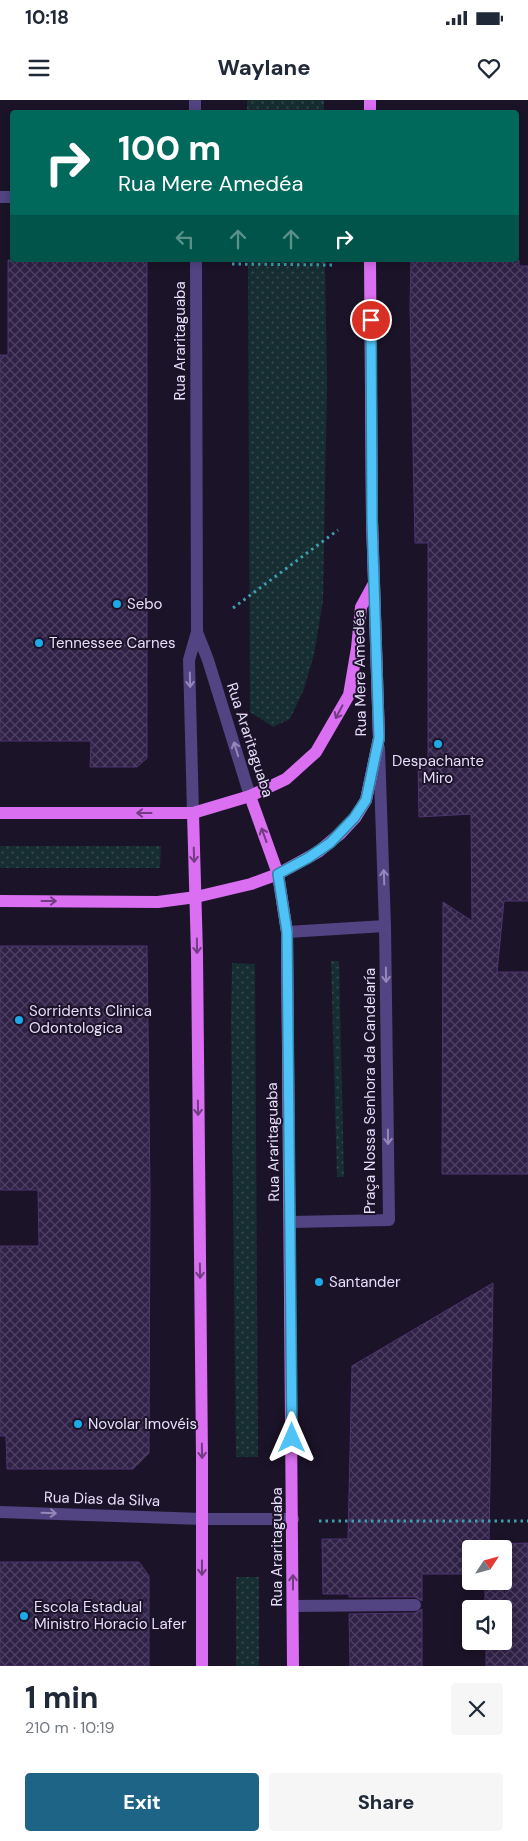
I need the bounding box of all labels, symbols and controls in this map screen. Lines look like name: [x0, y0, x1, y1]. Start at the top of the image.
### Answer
text: 10:18: [25, 5, 69, 30]
text: Waylane: [217, 53, 311, 82]
icon: menu: [25, 54, 53, 82]
icon: heart: [475, 54, 503, 82]
text: 100 m: [118, 125, 221, 171]
icon: right: [35, 130, 100, 195]
text: Rua Mere Amedéa: [118, 169, 304, 198]
icon: left: [171, 225, 199, 253]
icon: ahead: [224, 225, 252, 253]
icon: ahead: [277, 225, 305, 253]
icon: right: [330, 225, 358, 253]
street label: Rua Araritaguaba: [170, 281, 190, 401]
pin: [350, 299, 392, 341]
icon: arrive: [357, 306, 385, 334]
place label: Sebo: [127, 594, 163, 614]
marker: Sebo: [111, 598, 123, 610]
street label: Rua Mere Amedéa: [349, 610, 371, 736]
place label: Tennessee Carnes: [49, 633, 176, 653]
marker: Tennessee Carnes: [33, 637, 45, 649]
one-way arrow: [185, 672, 195, 688]
street label: Rua Araritaguaba: [222, 680, 278, 800]
one-way arrow: [334, 705, 344, 719]
marker: Despachante Miro: [432, 738, 444, 750]
one-way arrow: [230, 742, 240, 758]
place label: Despachante Miro: [392, 751, 484, 788]
one-way arrow: [136, 808, 152, 818]
one-way arrow: [259, 828, 268, 843]
one-way arrow: [190, 847, 199, 863]
one-way arrow: [379, 869, 388, 885]
one-way arrow: [40, 896, 56, 906]
one-way arrow: [192, 938, 202, 954]
one-way arrow: [381, 966, 391, 982]
street label: Praça Nossa Senhora da Candelaría: [360, 968, 380, 1214]
place label: Sorridents Clinica Odontologica: [29, 1001, 152, 1038]
marker: Sorridents Clinica Odontologica: [13, 1014, 25, 1026]
street label: Rua Araritaguaba: [262, 1082, 284, 1202]
one-way arrow: [193, 1100, 203, 1116]
one-way arrow: [383, 1128, 393, 1145]
one-way arrow: [195, 1262, 205, 1278]
place label: Santander: [329, 1272, 401, 1292]
marker: Santander: [313, 1276, 325, 1288]
position arrow: [265, 1411, 317, 1463]
place label: Novolar Imovéis: [88, 1414, 197, 1434]
marker: Novolar Imovéis: [72, 1418, 84, 1430]
one-way arrow: [197, 1442, 207, 1458]
street label: Rua Dias da Silva: [44, 1487, 160, 1511]
street label: Rua Araritaguaba: [267, 1487, 287, 1607]
one-way arrow: [40, 1509, 56, 1518]
north arrow: [462, 1540, 512, 1590]
map controls: [462, 1540, 512, 1650]
one-way arrow: [197, 1560, 207, 1576]
one-way arrow: [288, 1575, 298, 1591]
place label: Escola Estadual Ministro Horacio Lafer: [34, 1597, 187, 1634]
button: sound: [462, 1600, 512, 1650]
marker: Escola Estadual Ministro Horacio Lafer: [18, 1610, 30, 1622]
text: 1 min: [25, 1678, 98, 1717]
button: close: [451, 1683, 503, 1735]
text: 210 m · 10:19: [25, 1717, 115, 1738]
button: Exit: [25, 1773, 259, 1831]
button: Share: [269, 1773, 503, 1831]

